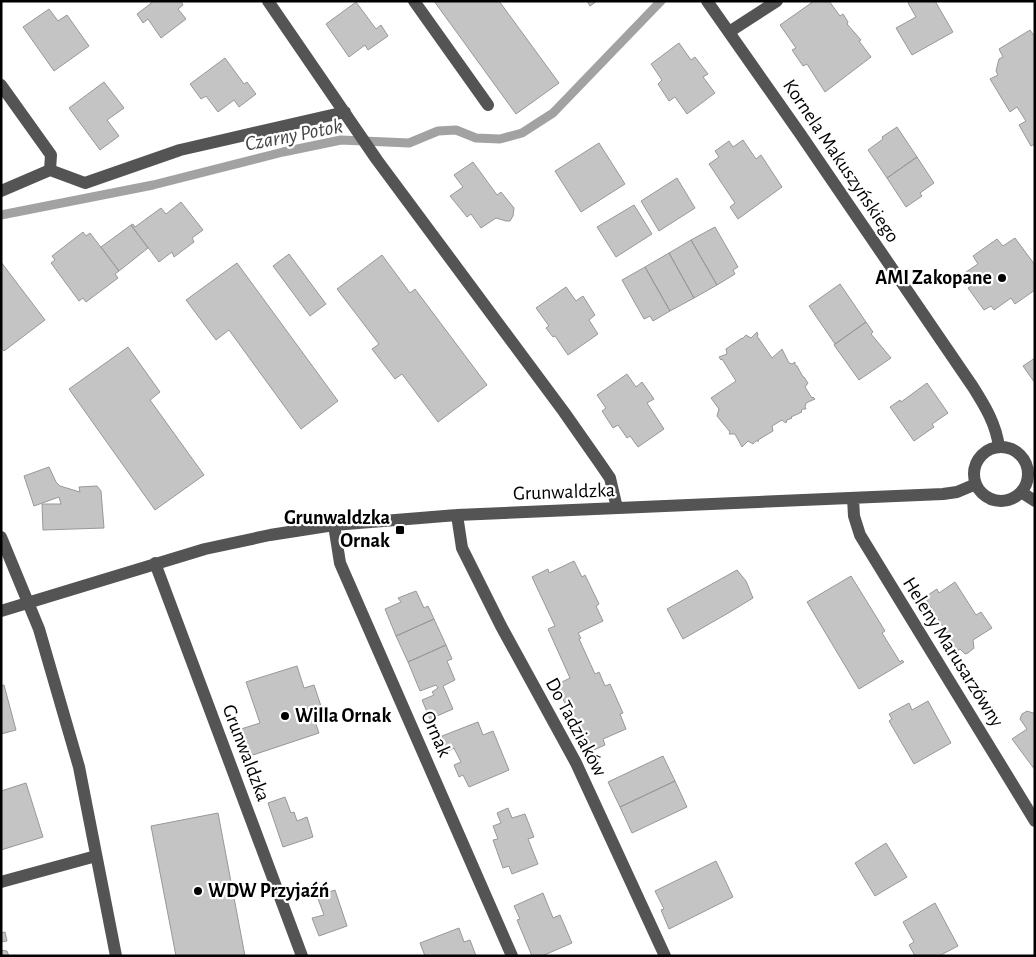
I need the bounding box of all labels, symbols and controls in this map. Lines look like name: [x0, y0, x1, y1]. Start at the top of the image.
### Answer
street label: Kornela Makuszyńskiego: [779, 76, 903, 246]
water label: Czarny Potok: [243, 115, 345, 155]
place label: AMI Zakopane: [875, 268, 992, 288]
marker: AMI Zakopane: [996, 272, 1008, 284]
street label: Grunwaldzka: [513, 480, 615, 504]
place label: Grunwaldzka Ornak: [284, 508, 390, 551]
marker: Grunwaldzka Ornak: [394, 524, 406, 536]
street label: Heleny Marusarzówny: [899, 574, 1007, 731]
street label: Do Tadziaków: [542, 675, 610, 780]
street label: Grunwaldzka: [218, 702, 274, 804]
place label: Willa Ornak: [295, 706, 391, 726]
street label: Ornak: [417, 708, 455, 760]
marker: Willa Ornak: [279, 710, 291, 722]
place label: WDW Przyjaźń: [208, 881, 329, 901]
marker: WDW Przyjaźń: [192, 885, 204, 897]

